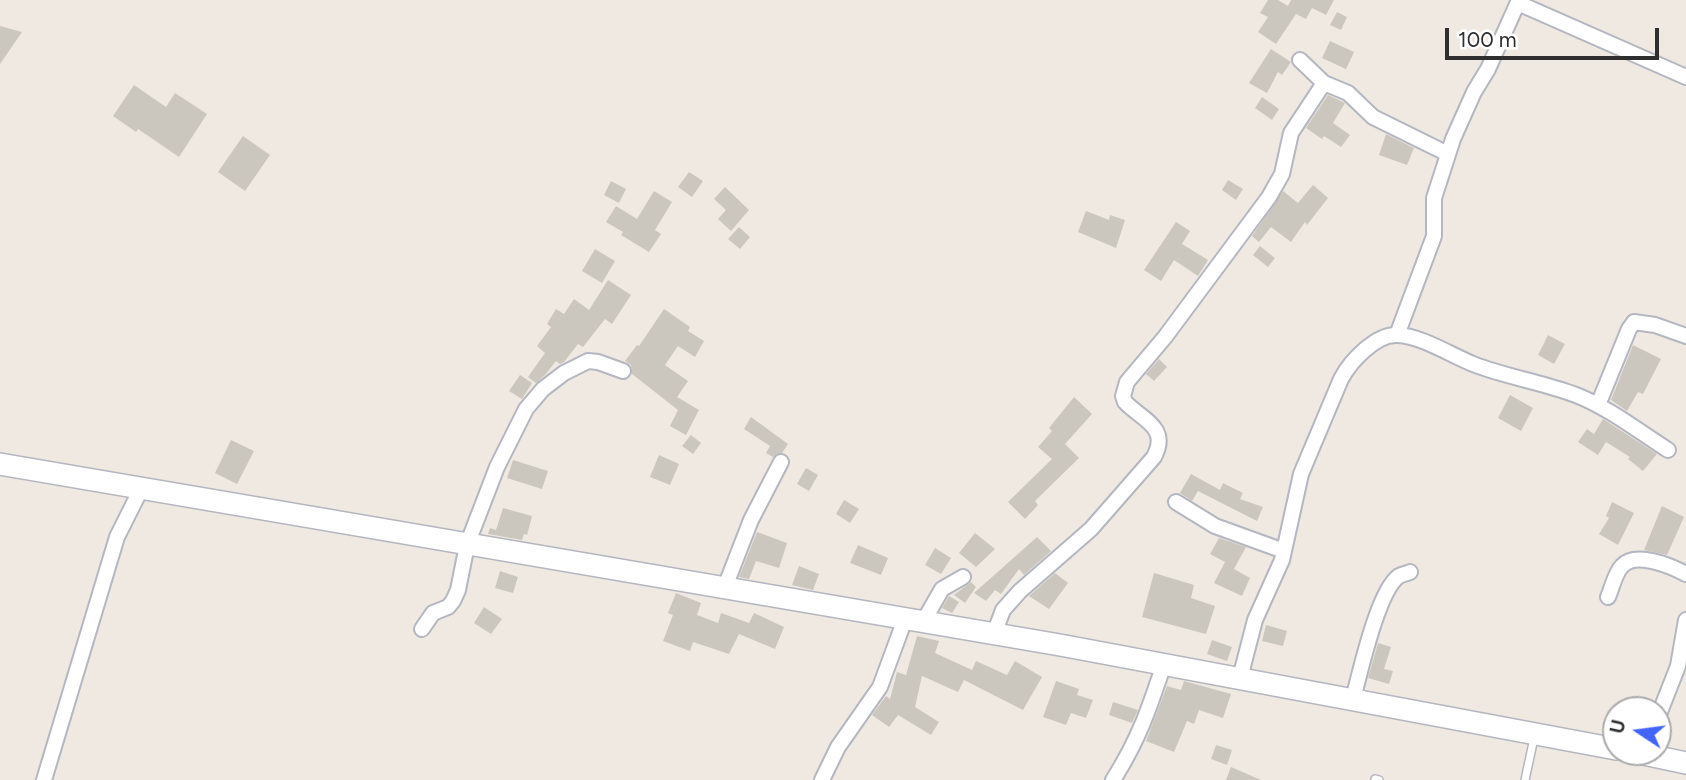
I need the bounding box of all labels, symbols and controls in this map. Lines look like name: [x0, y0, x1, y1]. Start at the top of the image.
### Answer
scale bar: [1448, 14, 1662, 58]
text: 100 m: [1458, 27, 1517, 52]
north arrow: [1602, 696, 1672, 766]
text: U: [1605, 718, 1631, 736]

